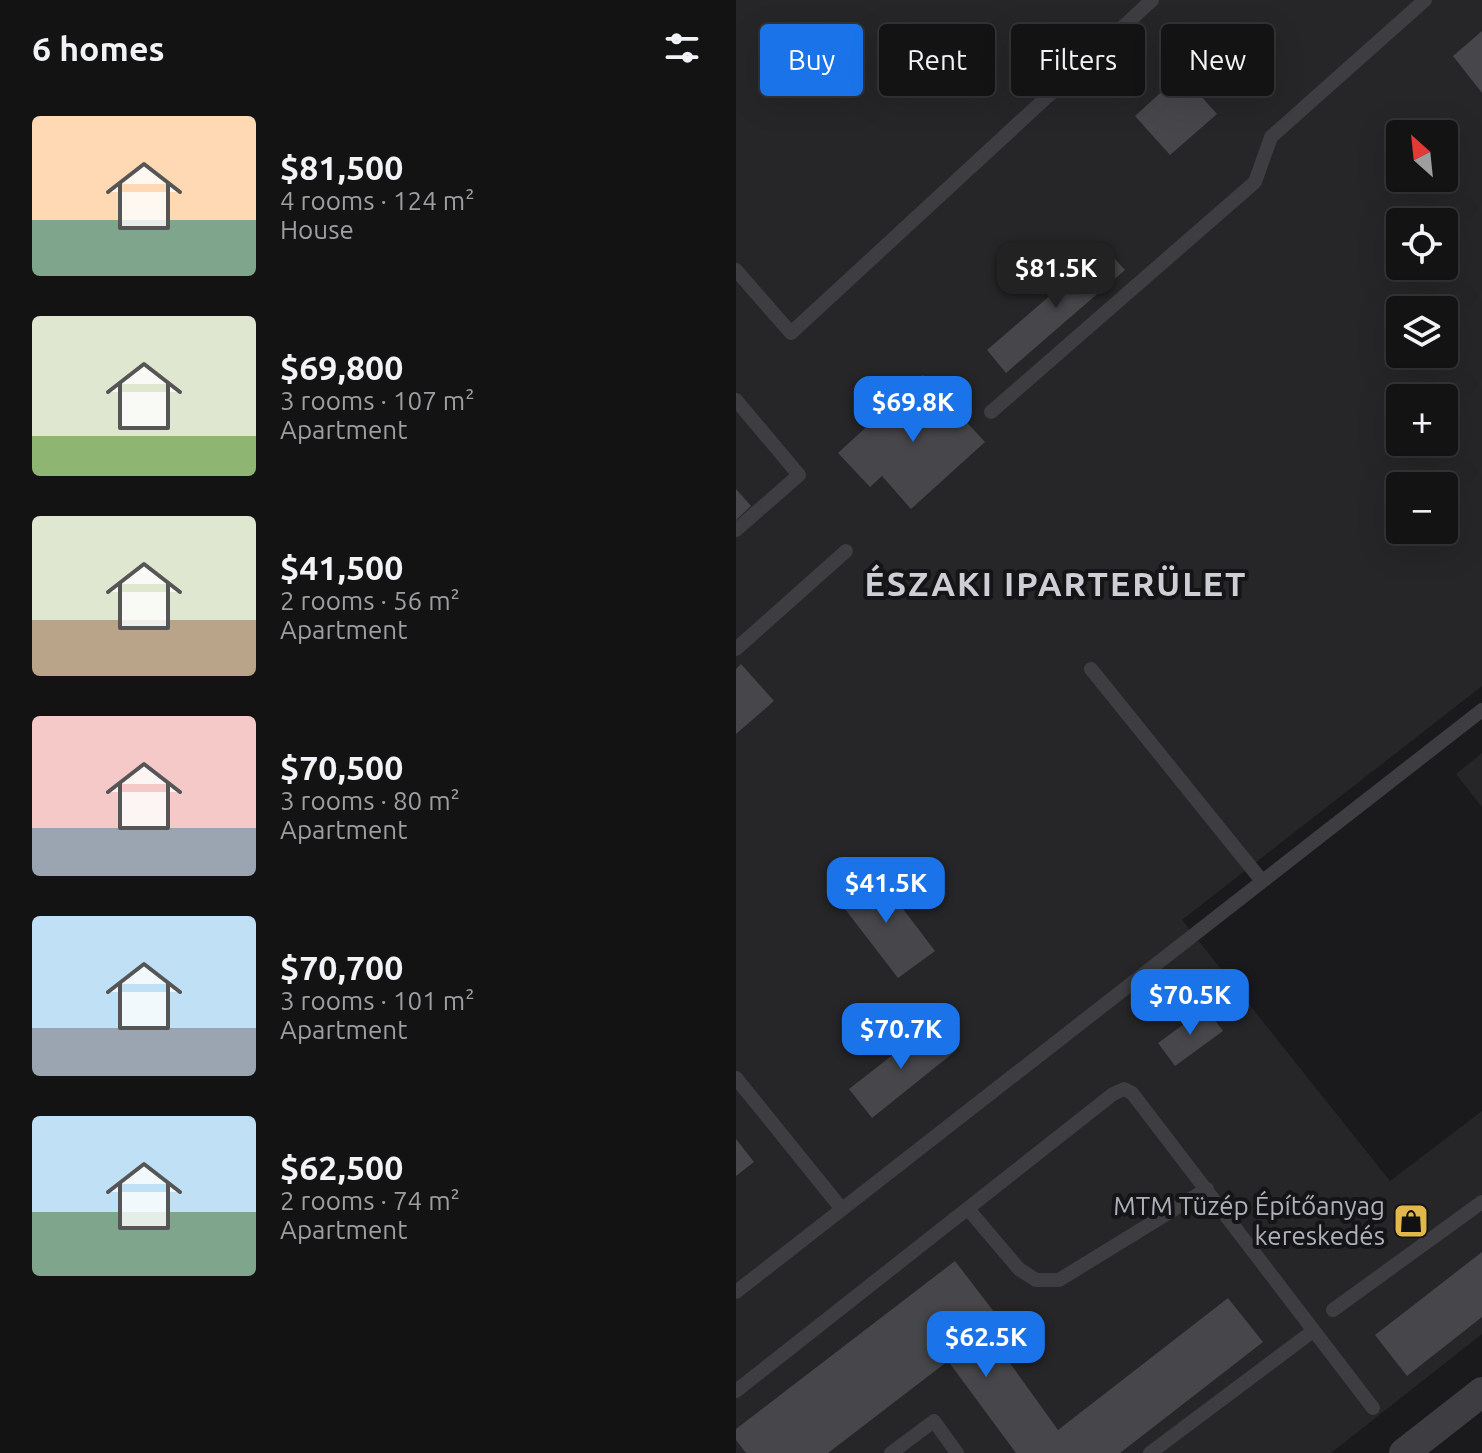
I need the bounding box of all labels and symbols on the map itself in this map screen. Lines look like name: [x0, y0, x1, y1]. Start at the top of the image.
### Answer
north arrow: [1386, 120, 1458, 192]
pin: $81.5K: [991, 242, 1121, 310]
pin: $69.8K: [848, 376, 978, 444]
district label: ÉSZAKI IPARTERÜLET: [864, 564, 1248, 602]
pin: $41.5K: [821, 857, 951, 925]
pin: $70.5K: [1125, 969, 1255, 1037]
pin: $70.7K: [836, 1003, 966, 1071]
place label: MTM Tüzép Építőanyag kereskedés: [1113, 1190, 1385, 1250]
shop icon: MTM Tüzép Építőanyag kereskedés: [1392, 1202, 1430, 1240]
pin: $62.5K: [921, 1311, 1051, 1379]

